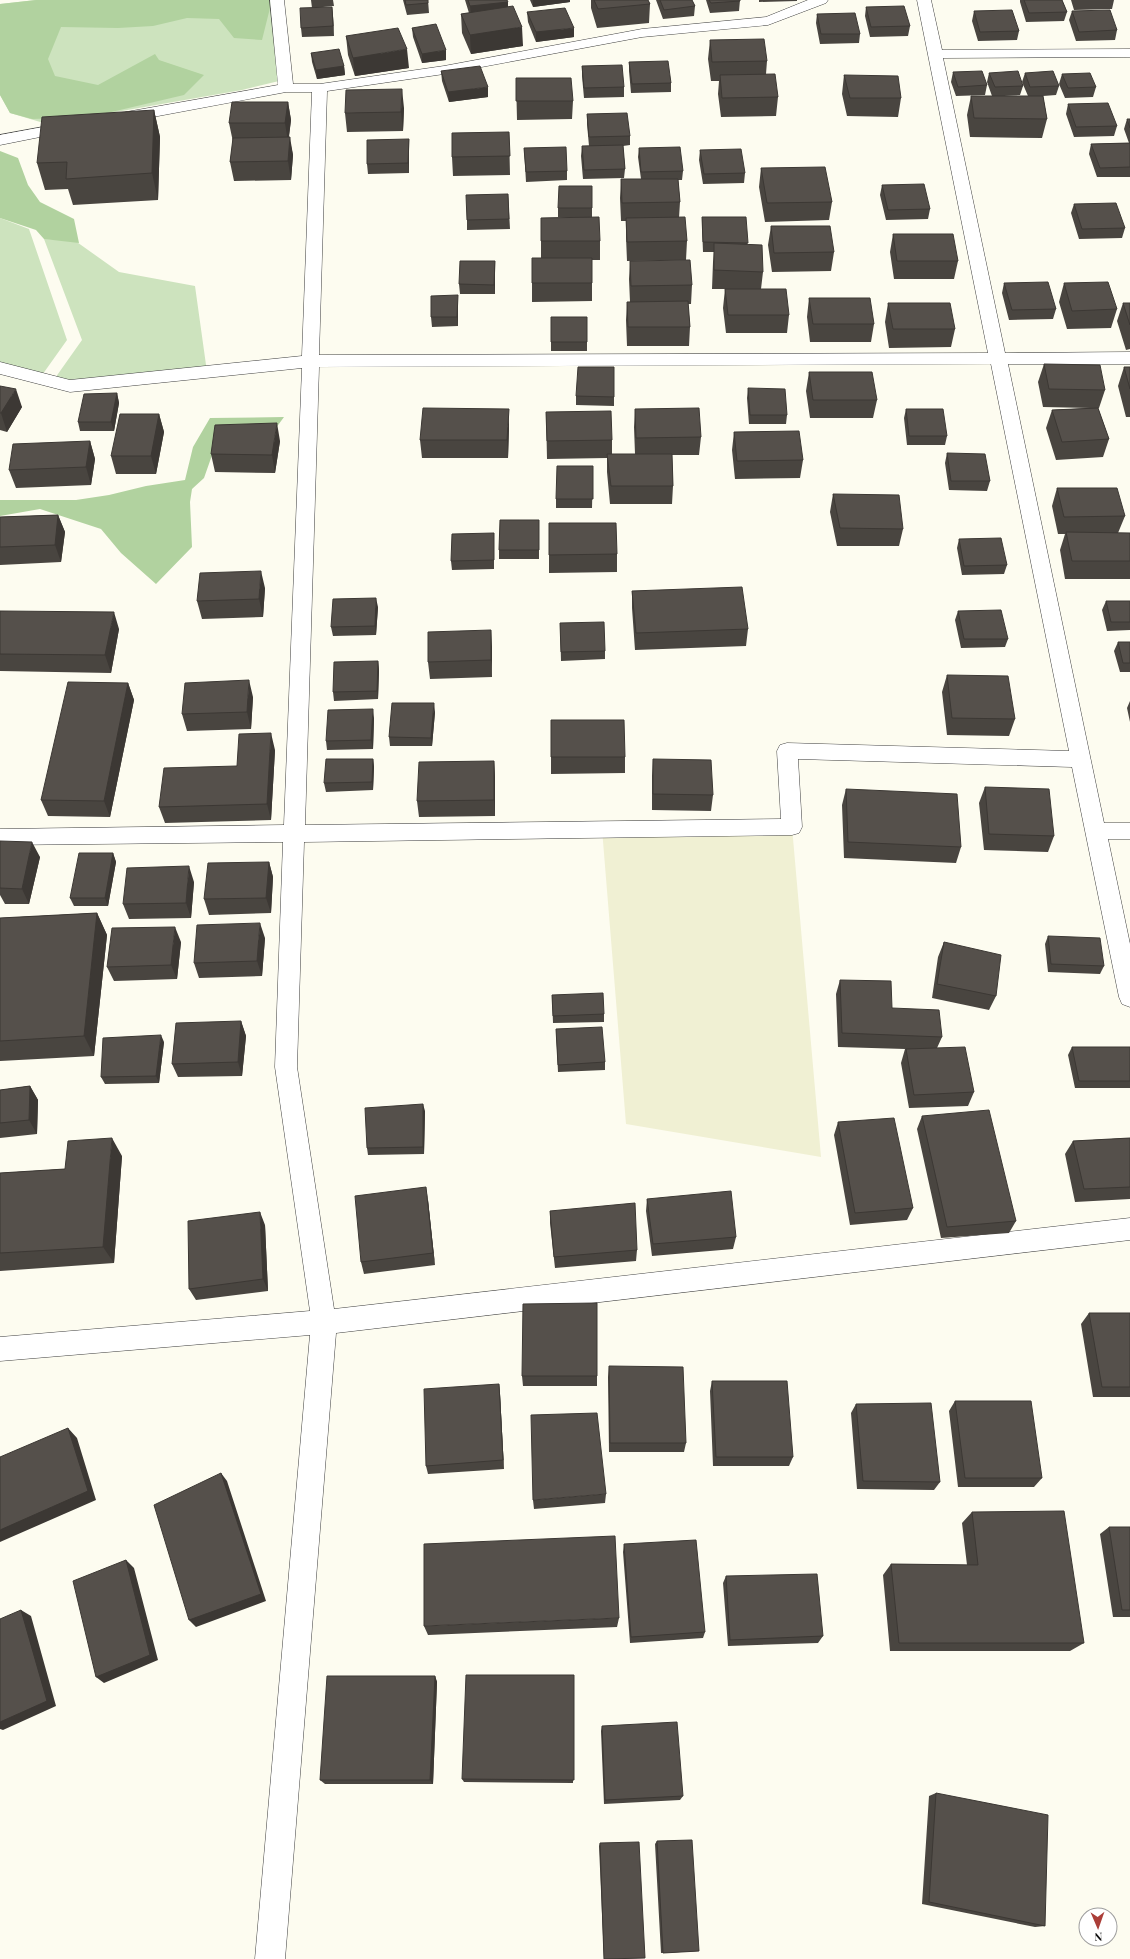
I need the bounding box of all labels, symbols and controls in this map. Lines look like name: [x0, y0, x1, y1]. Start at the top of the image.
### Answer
north arrow: [1078, 1907, 1118, 1947]
text: N: [1094, 1930, 1103, 1945]

